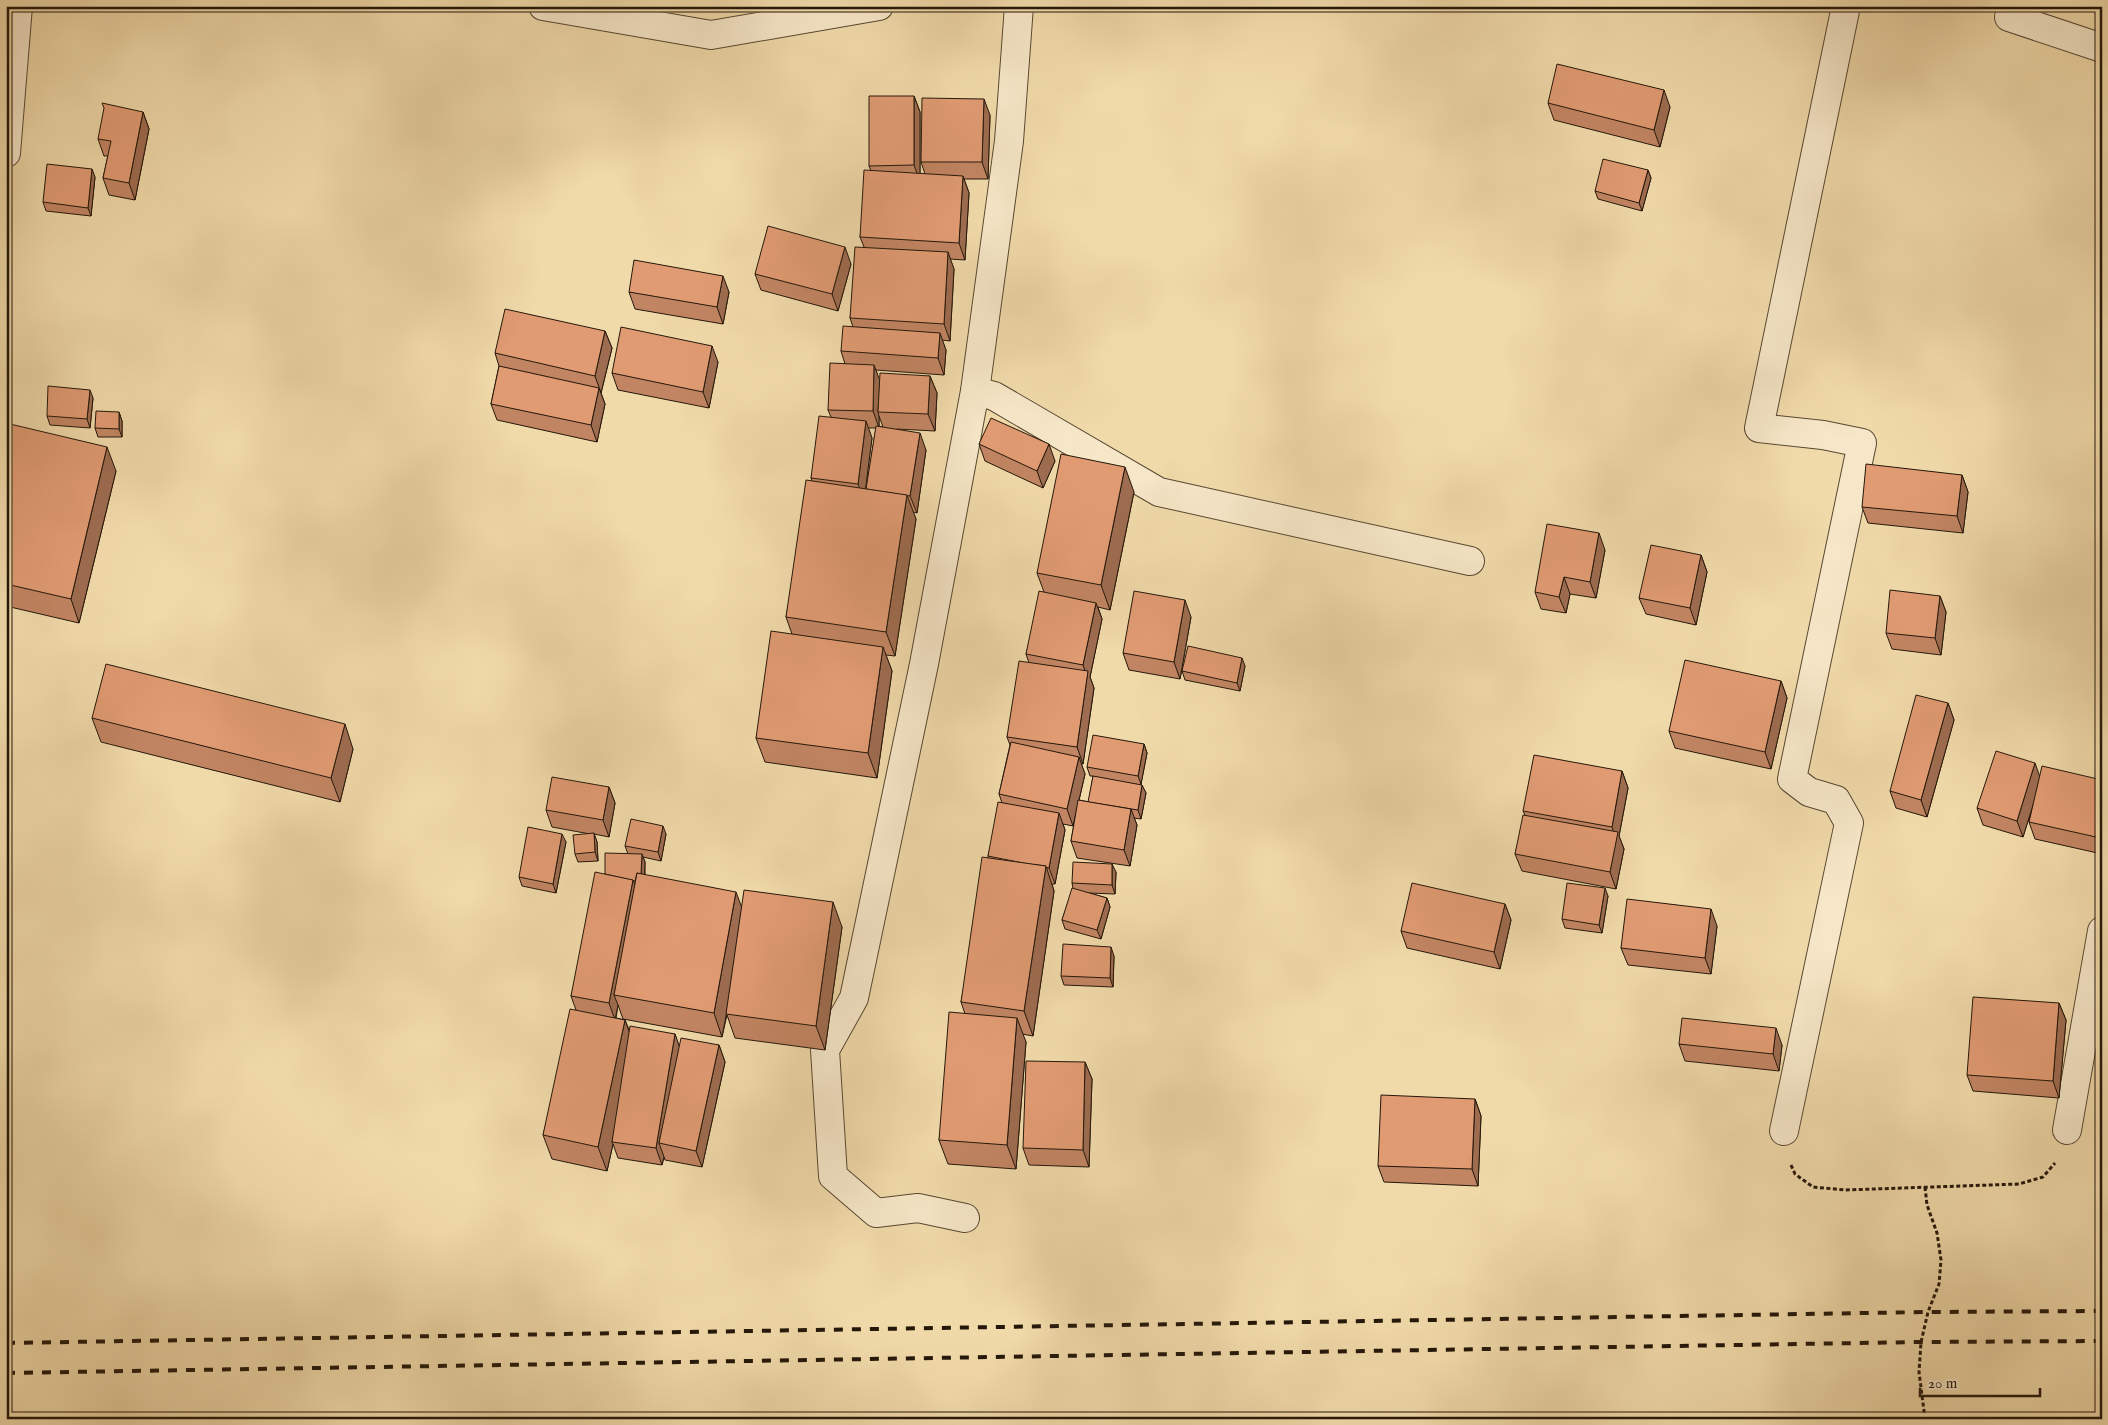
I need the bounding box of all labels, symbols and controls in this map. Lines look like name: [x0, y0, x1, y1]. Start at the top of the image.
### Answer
scale bar: [1920, 1365, 2040, 1397]
text: 20 m: [1928, 1374, 1958, 1393]

